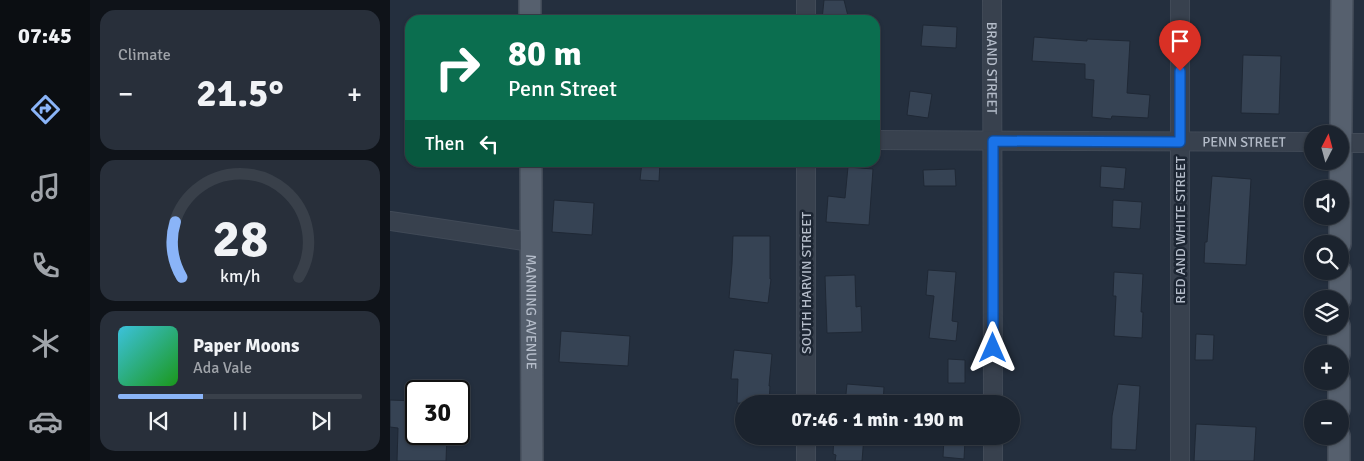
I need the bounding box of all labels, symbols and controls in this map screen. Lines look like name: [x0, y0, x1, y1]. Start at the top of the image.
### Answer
pin: [1159, 20, 1201, 71]
text: 07:45: [18, 22, 72, 49]
street label: BRAND STREET: [983, 22, 1000, 114]
icon: arrive: [1166, 27, 1194, 55]
text: 80 m: [508, 32, 582, 75]
icon: right: [425, 35, 490, 100]
text: Climate: [118, 45, 171, 65]
text: 21.5°: [196, 70, 284, 117]
text: Penn Street: [508, 75, 617, 102]
text: −: [118, 77, 133, 111]
text: +: [347, 77, 362, 111]
icon: directions: [28, 92, 63, 127]
north arrow: [1304, 125, 1349, 170]
map controls: [1304, 125, 1349, 445]
icon: left: [475, 130, 503, 158]
text: Then: [425, 132, 465, 156]
street label: PENN STREET: [1202, 133, 1286, 151]
street label: RED AND WHITE STREET: [1172, 156, 1189, 304]
icon: music: [28, 170, 63, 205]
button: sound: [1304, 180, 1349, 225]
text: 28: [212, 207, 268, 271]
street label: SOUTH HARVIN STREET: [798, 212, 815, 354]
button: search: [1304, 235, 1349, 280]
icon: phone: [28, 248, 63, 283]
street label: MANNING AVENUE: [522, 254, 540, 370]
text: km/h: [220, 265, 260, 287]
button: layers: [1304, 290, 1349, 335]
position arrow: [966, 321, 1018, 373]
icon: climate: [28, 326, 63, 361]
text: Paper Moons: [193, 334, 299, 358]
button: +: [1304, 345, 1349, 390]
text: Ada Vale: [193, 358, 252, 378]
speed limit sign: 30: [405, 380, 470, 445]
button: −: [1304, 400, 1349, 445]
icon: car: [28, 404, 63, 439]
icon: previous: [145, 407, 173, 435]
icon: pause: [226, 407, 254, 435]
icon: next: [307, 407, 335, 435]
text: 07:46 · 1 min · 190 m: [791, 408, 964, 432]

